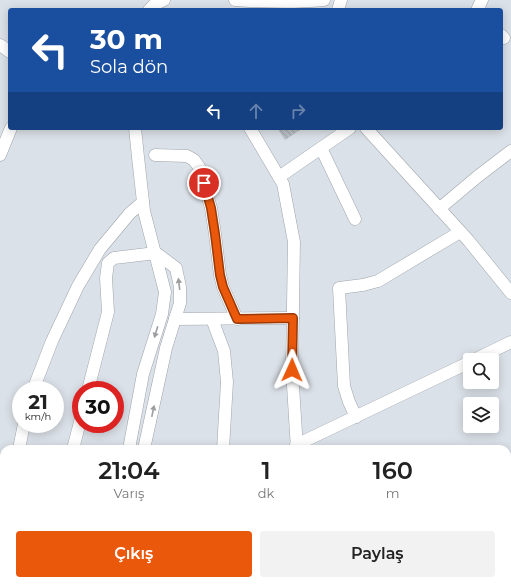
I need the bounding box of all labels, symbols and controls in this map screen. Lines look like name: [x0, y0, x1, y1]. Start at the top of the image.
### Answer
text: 30 m: [90, 22, 163, 56]
icon: left: [24, 24, 76, 76]
text: Sola dön: [90, 56, 168, 78]
icon: left: [203, 100, 225, 122]
icon: ahead: [245, 100, 267, 122]
icon: right: [287, 100, 309, 122]
pin: [187, 166, 221, 200]
icon: arrive: [193, 172, 215, 194]
one-way arrow: [176, 278, 182, 290]
one-way arrow: [153, 326, 159, 338]
position arrow: [271, 349, 313, 391]
map controls: [463, 353, 499, 433]
button: search: [463, 353, 499, 389]
speed limit sign: 30: [72, 381, 124, 433]
text: 21: [28, 390, 48, 414]
button: layers: [463, 397, 499, 433]
one-way arrow: [150, 405, 156, 417]
text: km/h: [25, 410, 51, 423]
text: 21:04: [98, 456, 160, 485]
text: 1: [261, 456, 271, 485]
text: 160: [372, 456, 413, 485]
text: Varış: [113, 485, 144, 501]
text: dk: [258, 485, 274, 501]
text: m: [386, 485, 400, 501]
button: Çıkış: [16, 531, 252, 577]
button: Paylaş: [260, 531, 495, 577]

